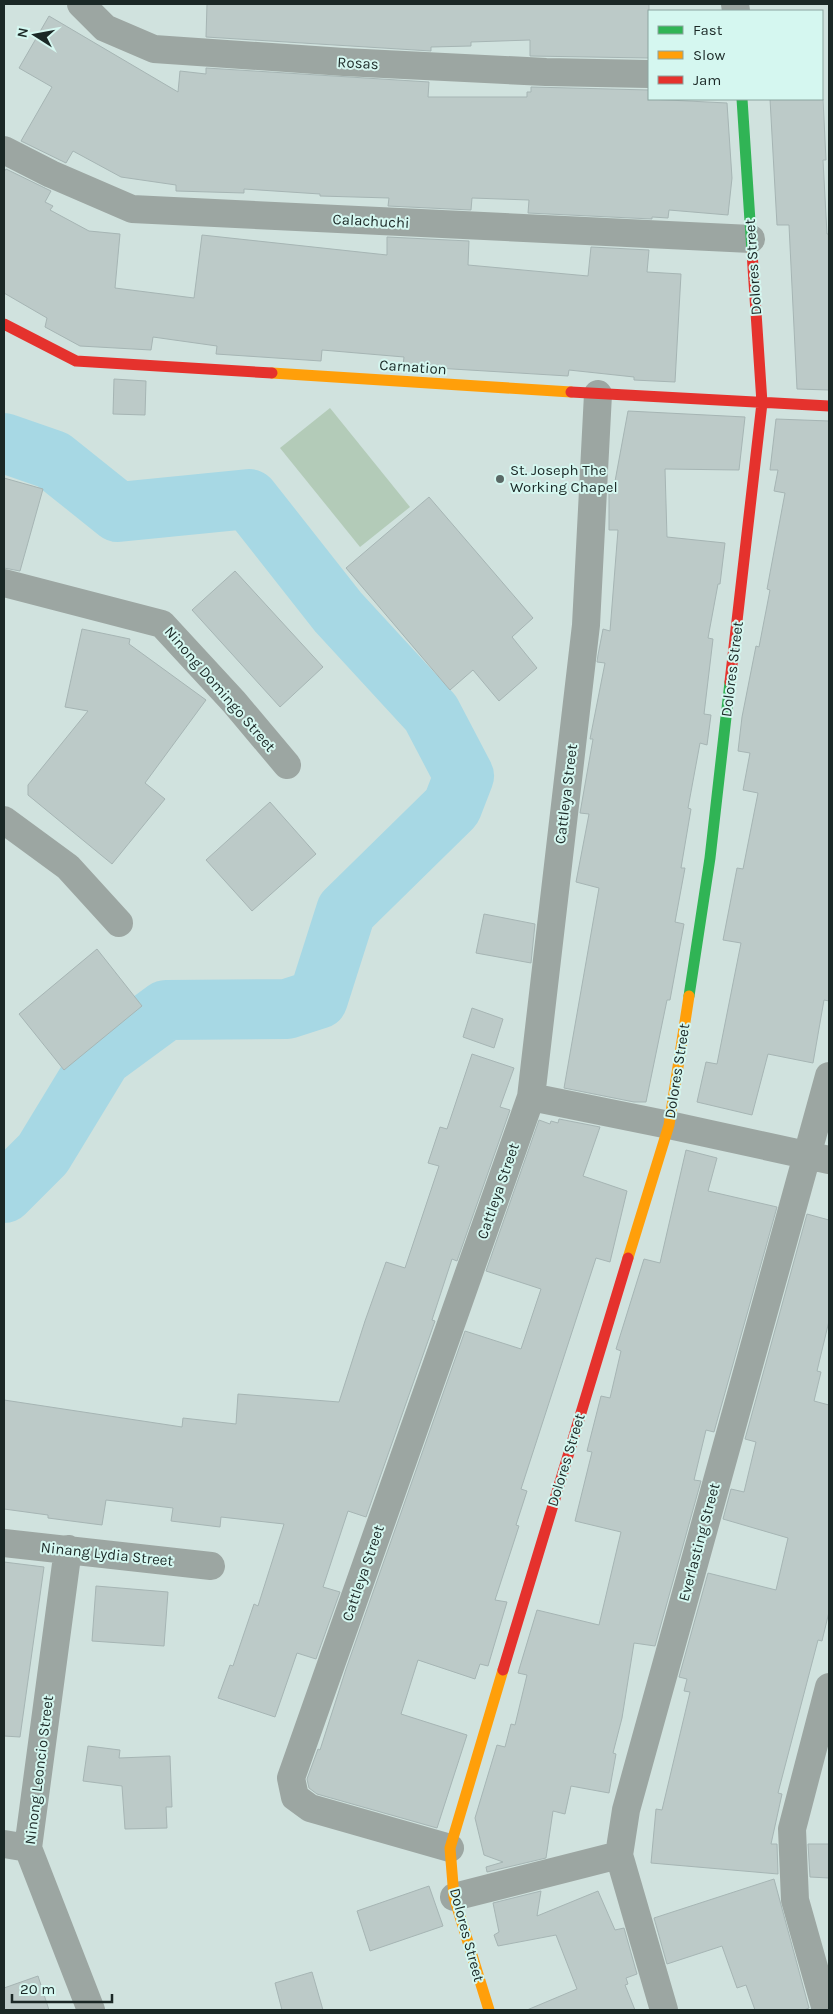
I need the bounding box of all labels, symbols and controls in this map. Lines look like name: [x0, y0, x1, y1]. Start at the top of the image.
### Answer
north arrow: [10, 10, 60, 60]
legend: [648, 10, 823, 100]
text: Fast: [693, 21, 723, 39]
text: N: [13, 26, 32, 39]
text: Slow: [693, 46, 725, 64]
street label: Rosas: [337, 53, 379, 73]
text: Jam: [693, 71, 721, 89]
street label: Calachuchi: [332, 210, 410, 232]
street label: Dolores Street: [741, 218, 765, 316]
street label: Carnation: [379, 356, 447, 378]
place label: St. Joseph The Working Chapel: [510, 461, 618, 496]
marker: St. Joseph The Working Chapel: [494, 473, 506, 485]
street label: Dolores Street: [717, 620, 747, 718]
street label: Ninong Domingo Street: [161, 623, 280, 756]
street label: Cattleya Street: [551, 743, 581, 845]
street label: Dolores Street: [661, 1022, 693, 1120]
street label: Cattleya Street: [473, 1140, 523, 1242]
street label: Dolores Street: [543, 1411, 589, 1509]
street label: Everlasting Street: [675, 1481, 724, 1603]
street label: Cattleya Street: [338, 1522, 388, 1624]
street label: Ninang Lydia Street: [40, 1538, 174, 1570]
street label: Ninong Leoncio Street: [21, 1694, 57, 1846]
street label: Dolores Street: [446, 1886, 488, 1984]
scale bar: [12, 1972, 112, 2004]
text: 20 m: [20, 1980, 55, 1998]

